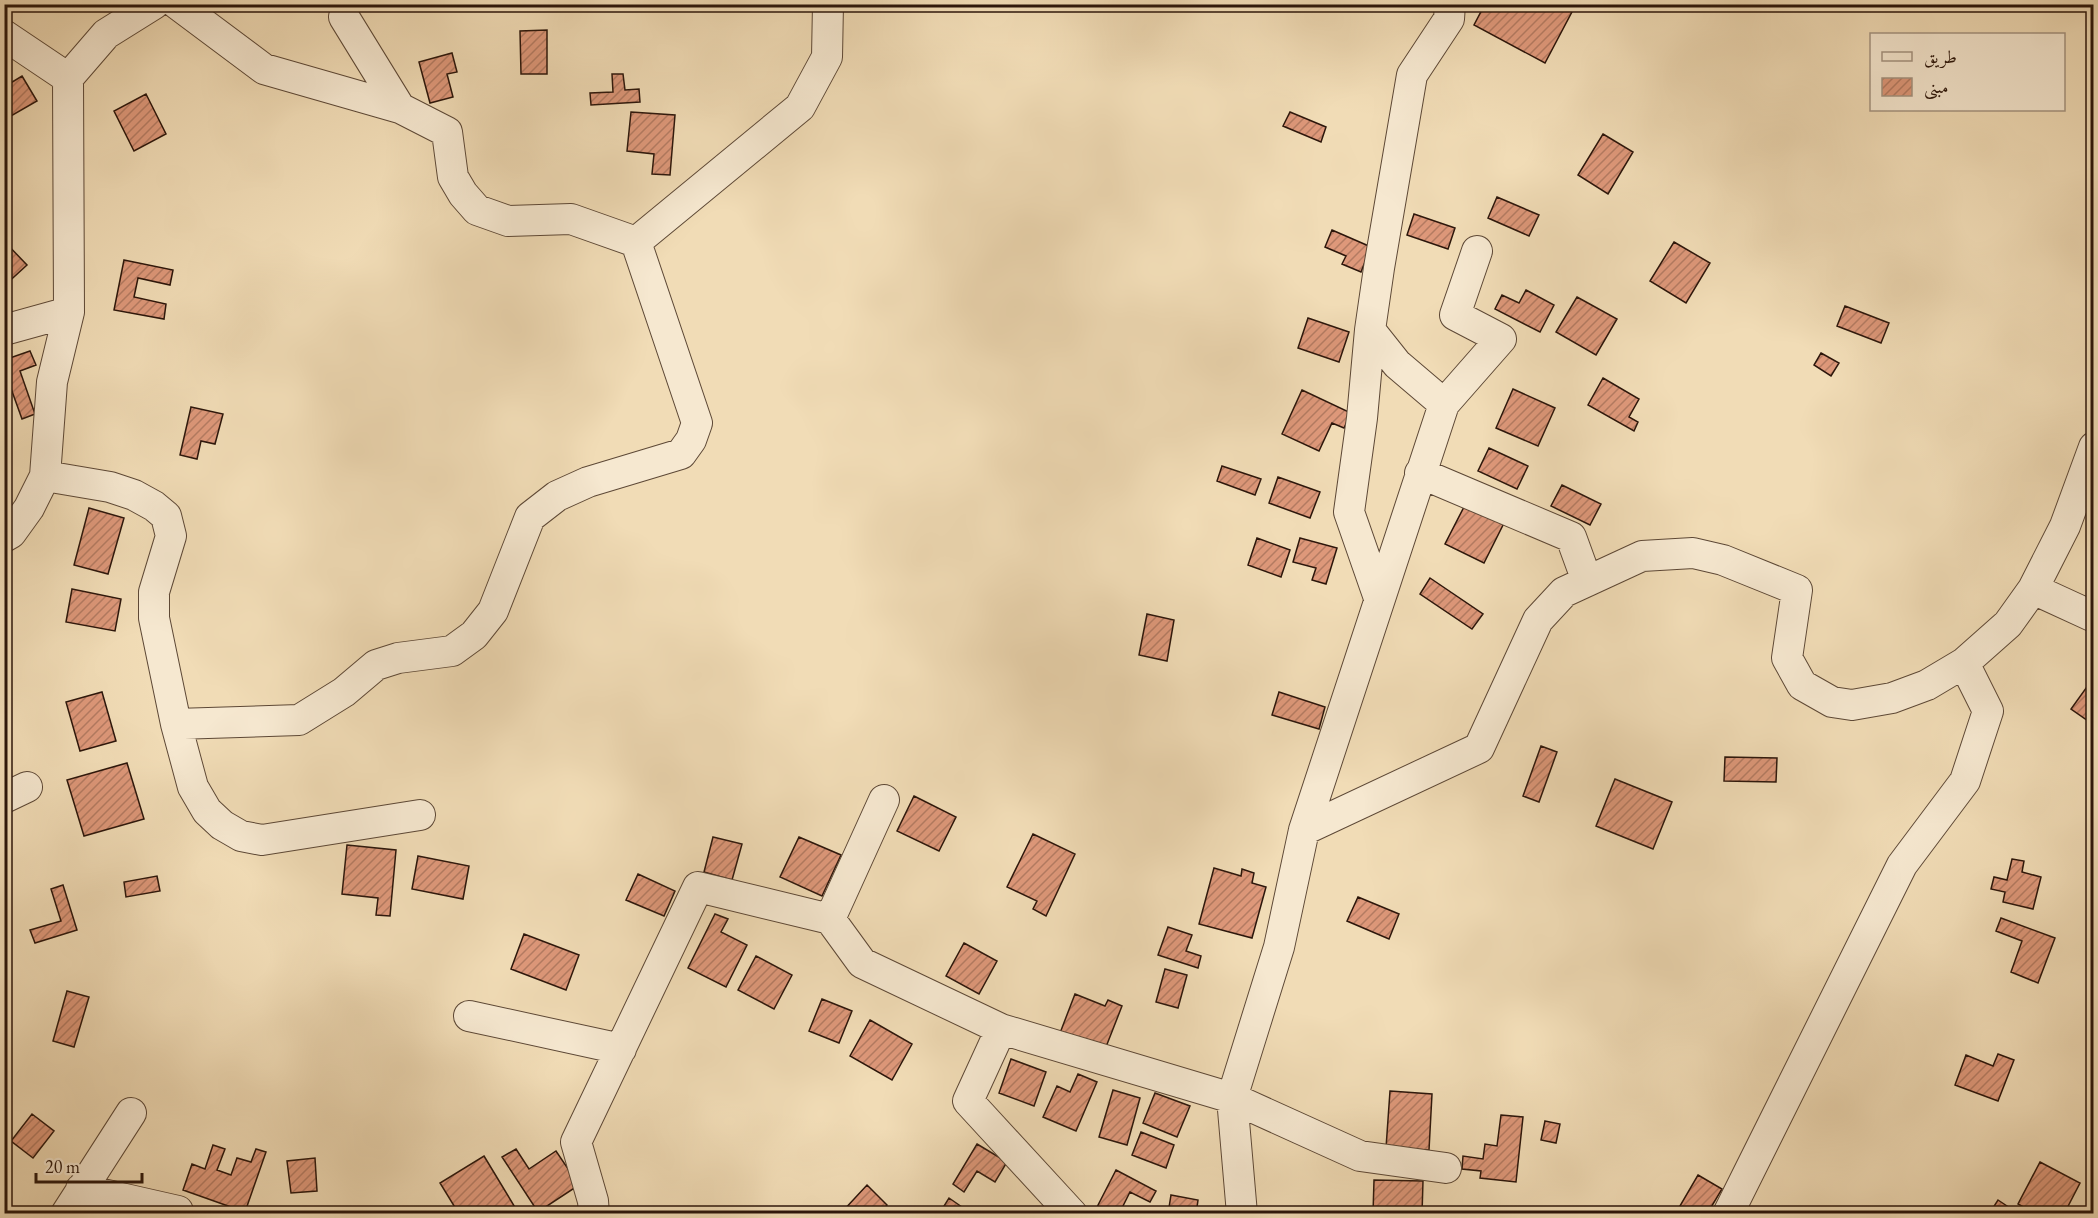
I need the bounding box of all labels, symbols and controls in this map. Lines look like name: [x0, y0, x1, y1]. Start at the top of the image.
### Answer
legend: [1870, 33, 2065, 111]
text: طريق: [1924, 45, 1957, 69]
text: مبنى: [1924, 75, 1949, 100]
scale bar: [36, 1146, 142, 1184]
text: 20 m: [45, 1155, 80, 1178]

